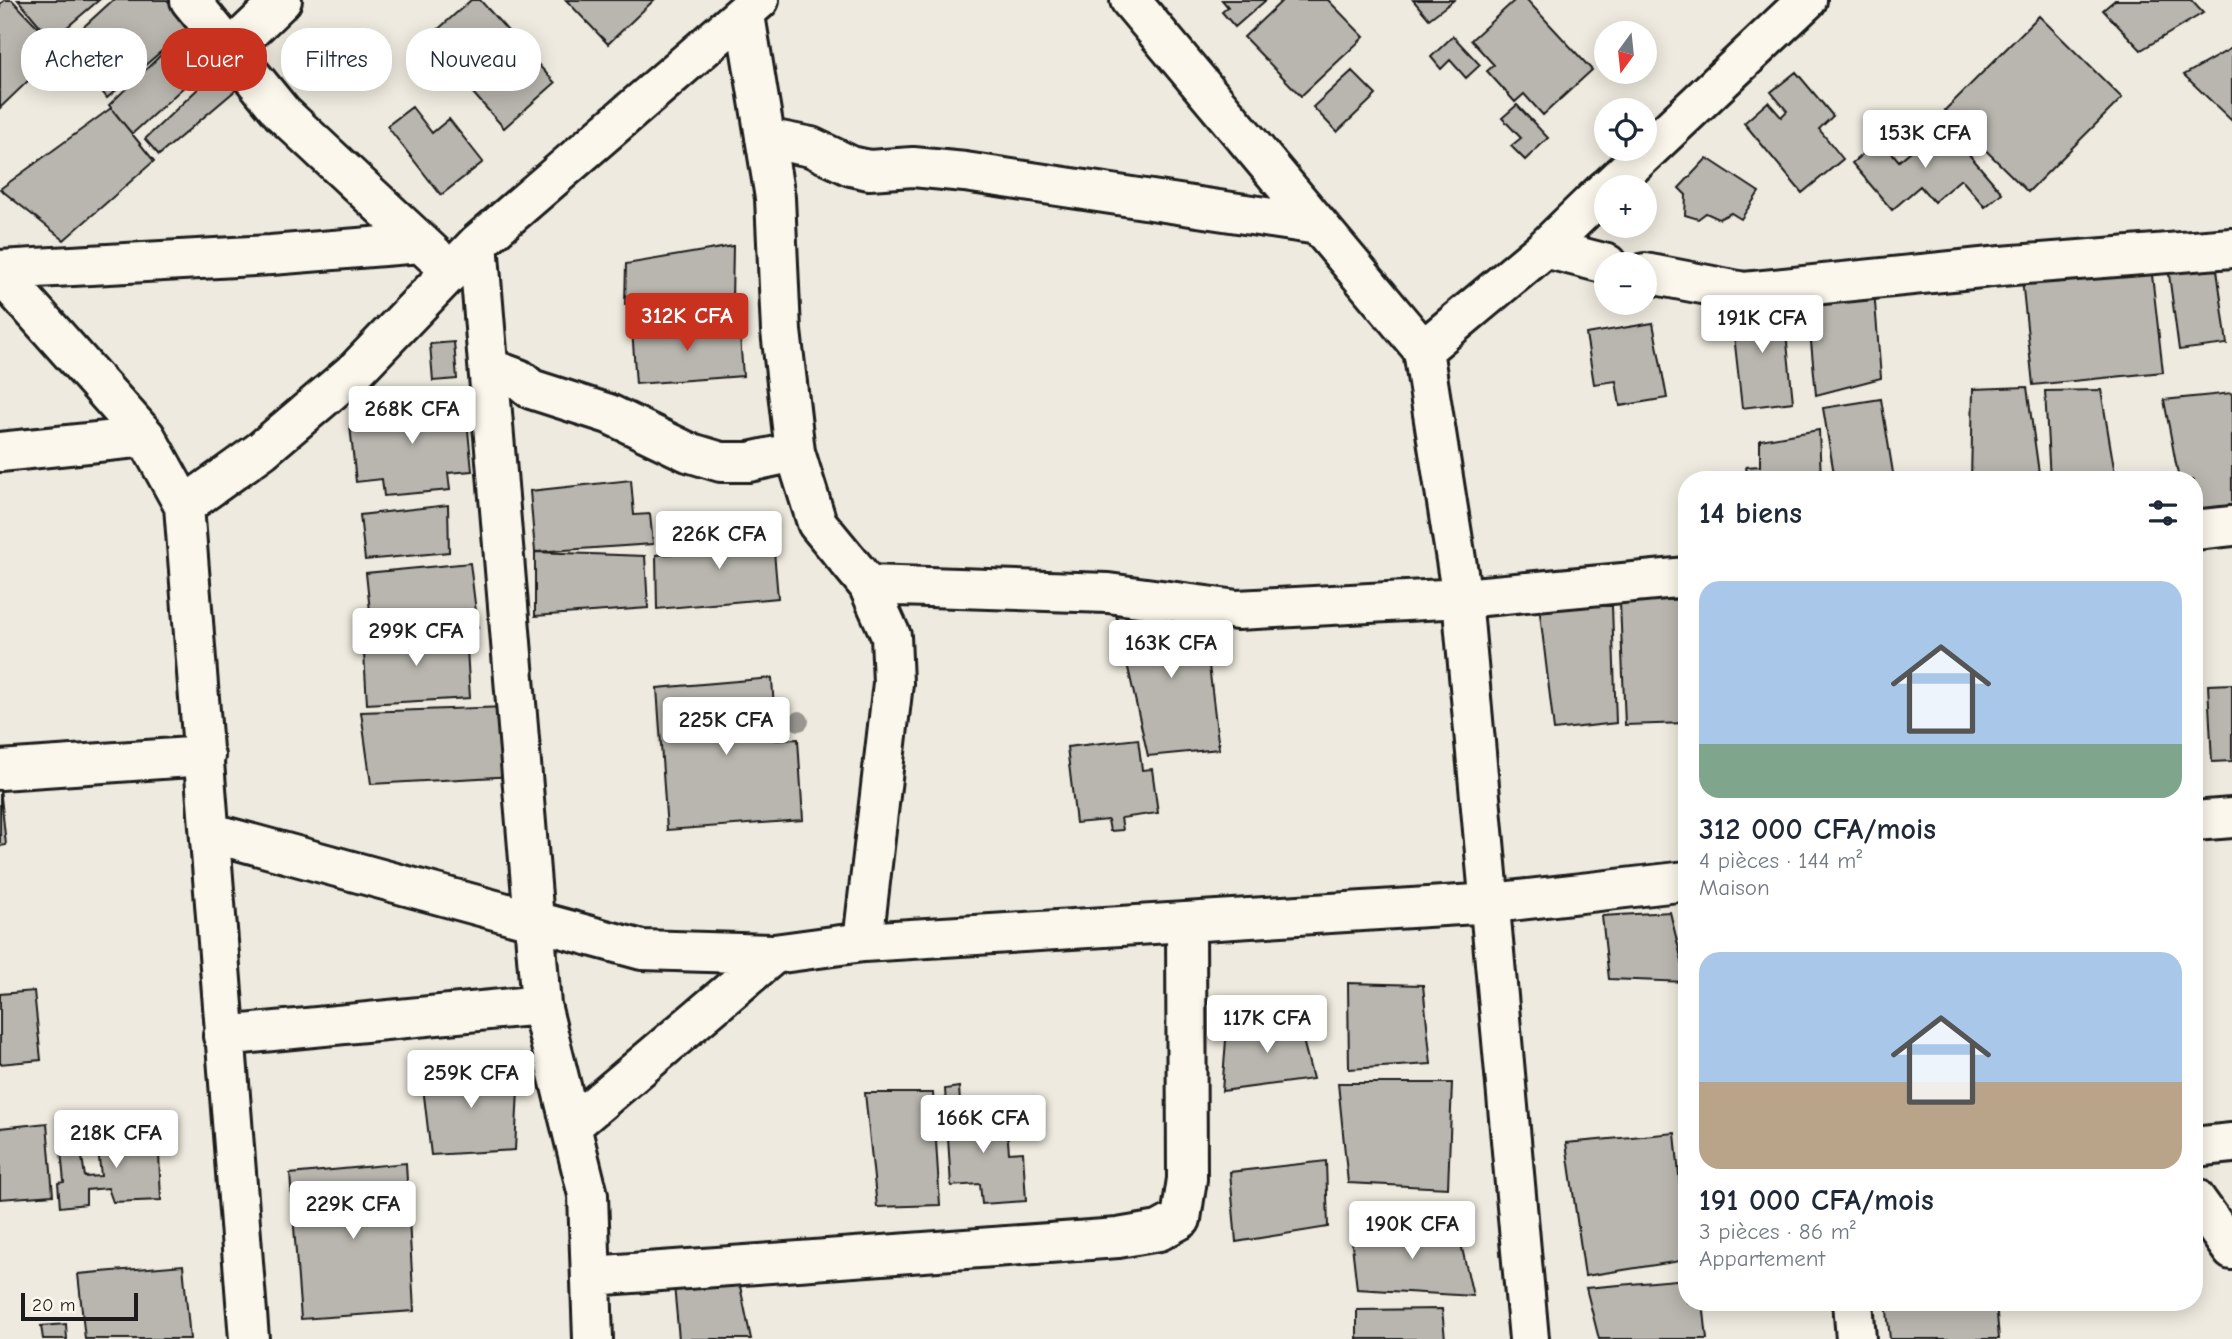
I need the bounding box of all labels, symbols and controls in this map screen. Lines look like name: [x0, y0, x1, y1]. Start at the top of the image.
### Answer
north arrow: [1594, 21, 1657, 84]
map controls: [1594, 21, 1657, 315]
chip: Acheter: [21, 28, 147, 91]
chip: Louer: [161, 28, 267, 91]
chip: Filtres: [281, 28, 392, 91]
chip: Nouveau: [406, 28, 541, 91]
button: locate: [1594, 98, 1657, 161]
pin: 153K CFA: [1853, 110, 1997, 170]
text: 153K CFA: [1879, 119, 1971, 146]
button: +: [1594, 175, 1657, 238]
button: −: [1594, 252, 1657, 315]
pin: 312K CFA: [615, 294, 759, 353]
pin: 191K CFA: [1690, 296, 1834, 355]
text: 312K CFA: [641, 302, 733, 329]
text: 191K CFA: [1717, 304, 1807, 331]
pin: 268K CFA: [340, 386, 484, 446]
text: 268K CFA: [365, 395, 459, 422]
icon: filters: [2144, 494, 2182, 532]
text: 14 biens: [1699, 496, 1802, 531]
pin: 226K CFA: [647, 512, 791, 571]
text: 226K CFA: [672, 520, 766, 547]
pin: 299K CFA: [344, 608, 488, 668]
text: 299K CFA: [368, 617, 464, 644]
pin: 163K CFA: [1099, 620, 1243, 680]
icon: home: [1878, 626, 2004, 752]
text: 163K CFA: [1125, 629, 1217, 656]
pin: 225K CFA: [654, 698, 798, 757]
text: 225K CFA: [679, 706, 773, 733]
text: 312 000 CFA/mois: [1699, 812, 1936, 847]
text: 4 pièces · 144 m²: [1699, 847, 1862, 874]
text: Maison: [1699, 874, 1770, 901]
pin: 117K CFA: [1195, 996, 1339, 1055]
icon: home: [1878, 997, 2004, 1123]
text: 117K CFA: [1223, 1004, 1311, 1031]
pin: 259K CFA: [399, 1050, 543, 1110]
text: 259K CFA: [423, 1059, 519, 1086]
pin: 166K CFA: [911, 1096, 1055, 1155]
text: 166K CFA: [937, 1104, 1029, 1131]
pin: 218K CFA: [44, 1110, 188, 1170]
text: 218K CFA: [70, 1119, 162, 1146]
pin: 229K CFA: [281, 1182, 425, 1241]
text: 191 000 CFA/mois: [1699, 1183, 1934, 1218]
text: 229K CFA: [306, 1190, 400, 1217]
pin: 190K CFA: [1340, 1202, 1484, 1261]
text: 190K CFA: [1365, 1210, 1459, 1237]
text: 3 pièces · 86 m²: [1699, 1218, 1856, 1245]
text: Appartement: [1699, 1245, 1825, 1272]
scale bar: [21, 1290, 138, 1322]
text: 20 m: [32, 1294, 76, 1316]

